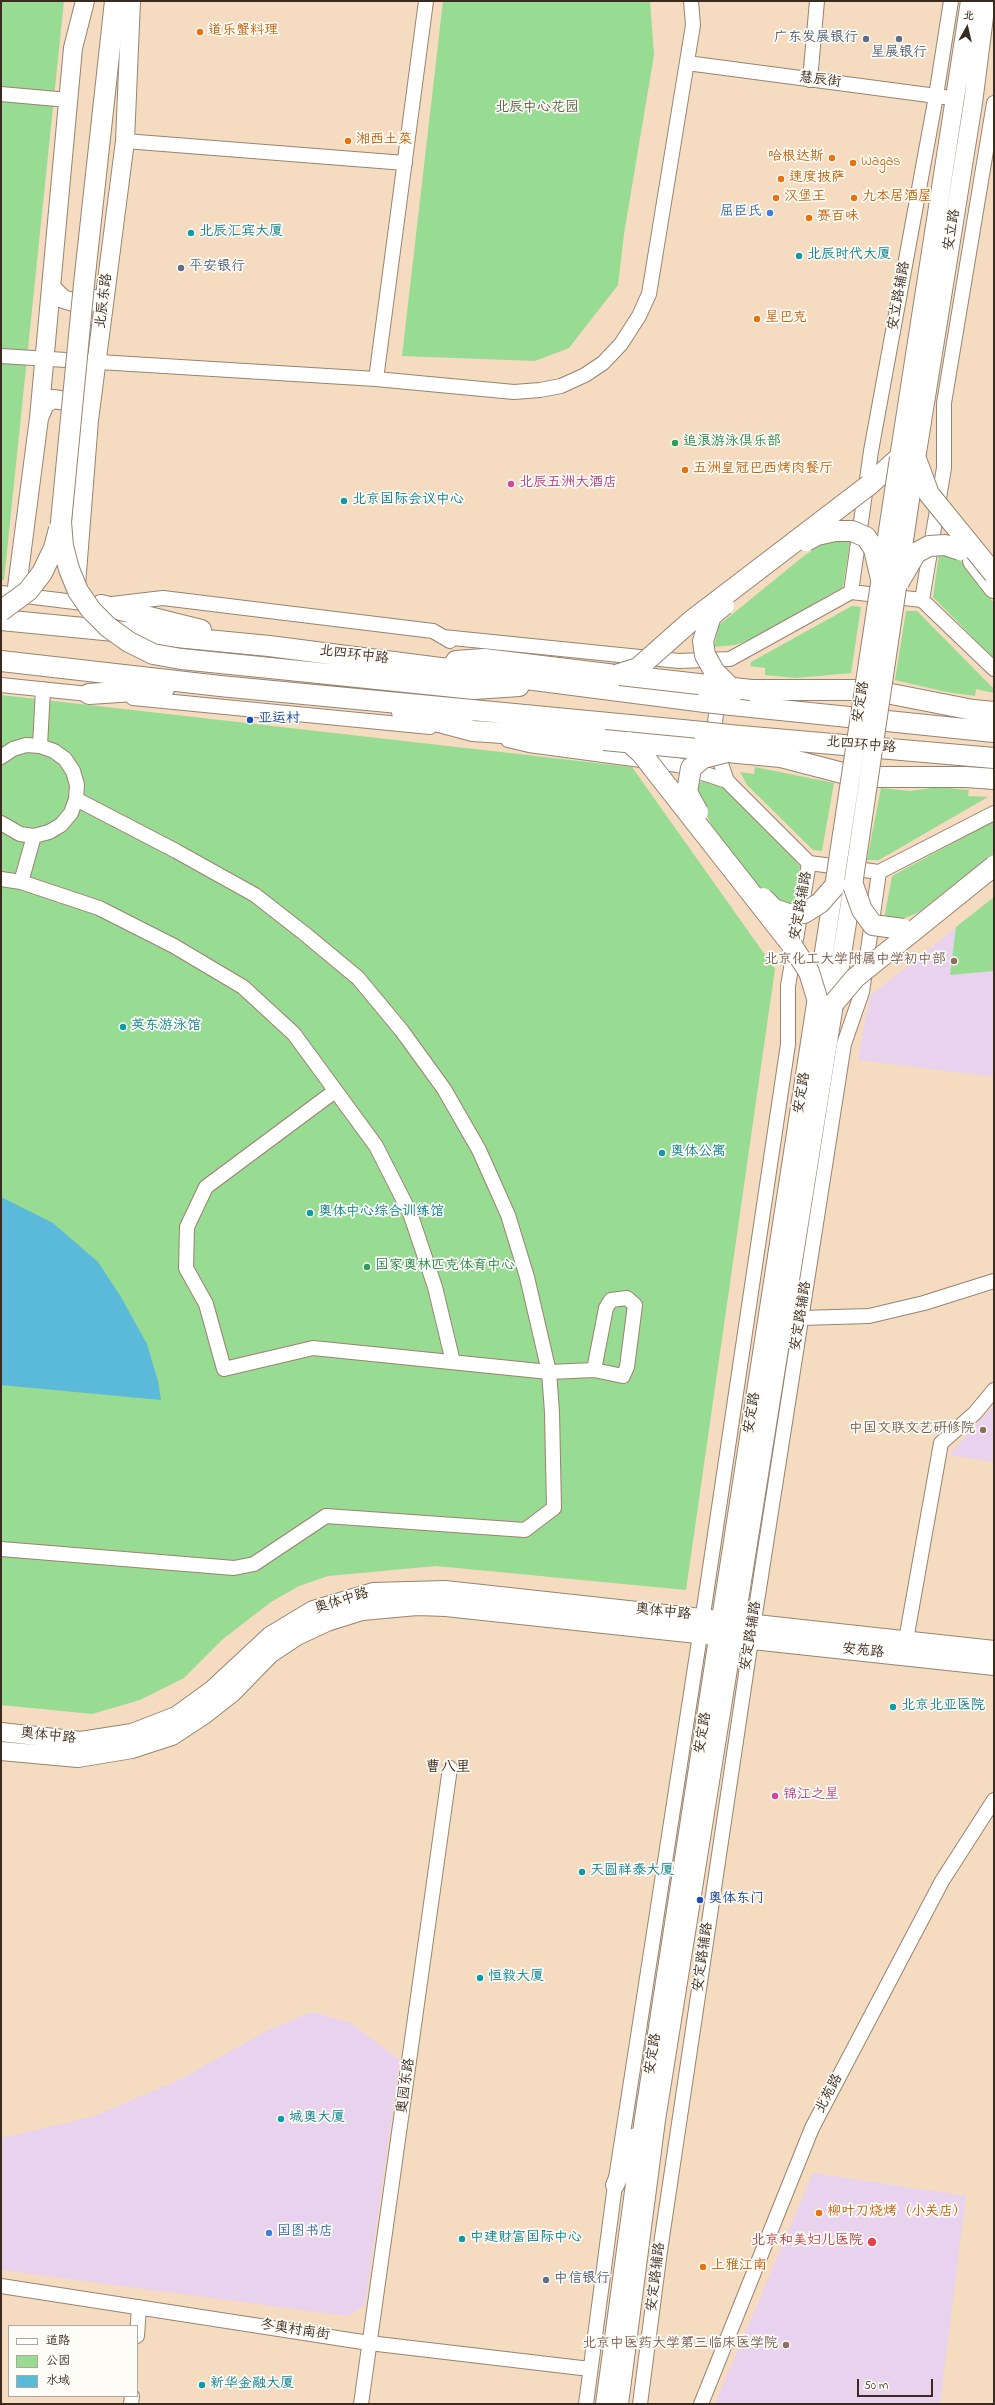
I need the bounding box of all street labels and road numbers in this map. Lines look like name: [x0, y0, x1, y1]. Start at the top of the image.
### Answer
street label: 慧辰街: [798, 70, 842, 92]
street label: 安立路: [941, 208, 965, 252]
street label: 安立路辅路: [886, 260, 914, 332]
street label: 北辰东路: [93, 272, 117, 330]
street label: 北四环中路: [318, 643, 390, 669]
street label: 安定路: [850, 680, 874, 724]
street label: 北四环中路: [825, 735, 897, 757]
street label: 安定路辅路: [788, 870, 816, 942]
street label: 安定路: [791, 1071, 815, 1115]
street label: 安定路辅路: [788, 1280, 816, 1352]
street label: 安定路: [741, 1391, 765, 1435]
street label: 奥体中路: [313, 1586, 371, 1618]
street label: 安定路辅路: [738, 1600, 766, 1672]
street label: 奥体中路: [634, 1602, 692, 1624]
street label: 安苑路: [841, 1641, 885, 1663]
street label: 安定路: [692, 1711, 716, 1755]
street label: 奥体中路: [19, 1726, 77, 1748]
street label: 安定路辅路: [691, 1921, 717, 1993]
street label: 安定路: [642, 2032, 666, 2076]
street label: 奥园东路: [395, 2057, 419, 2115]
street label: 北苑路: [813, 2072, 847, 2116]
street label: 安定路辅路: [644, 2241, 670, 2313]
street label: 冬奥村南街: [259, 2317, 331, 2345]

